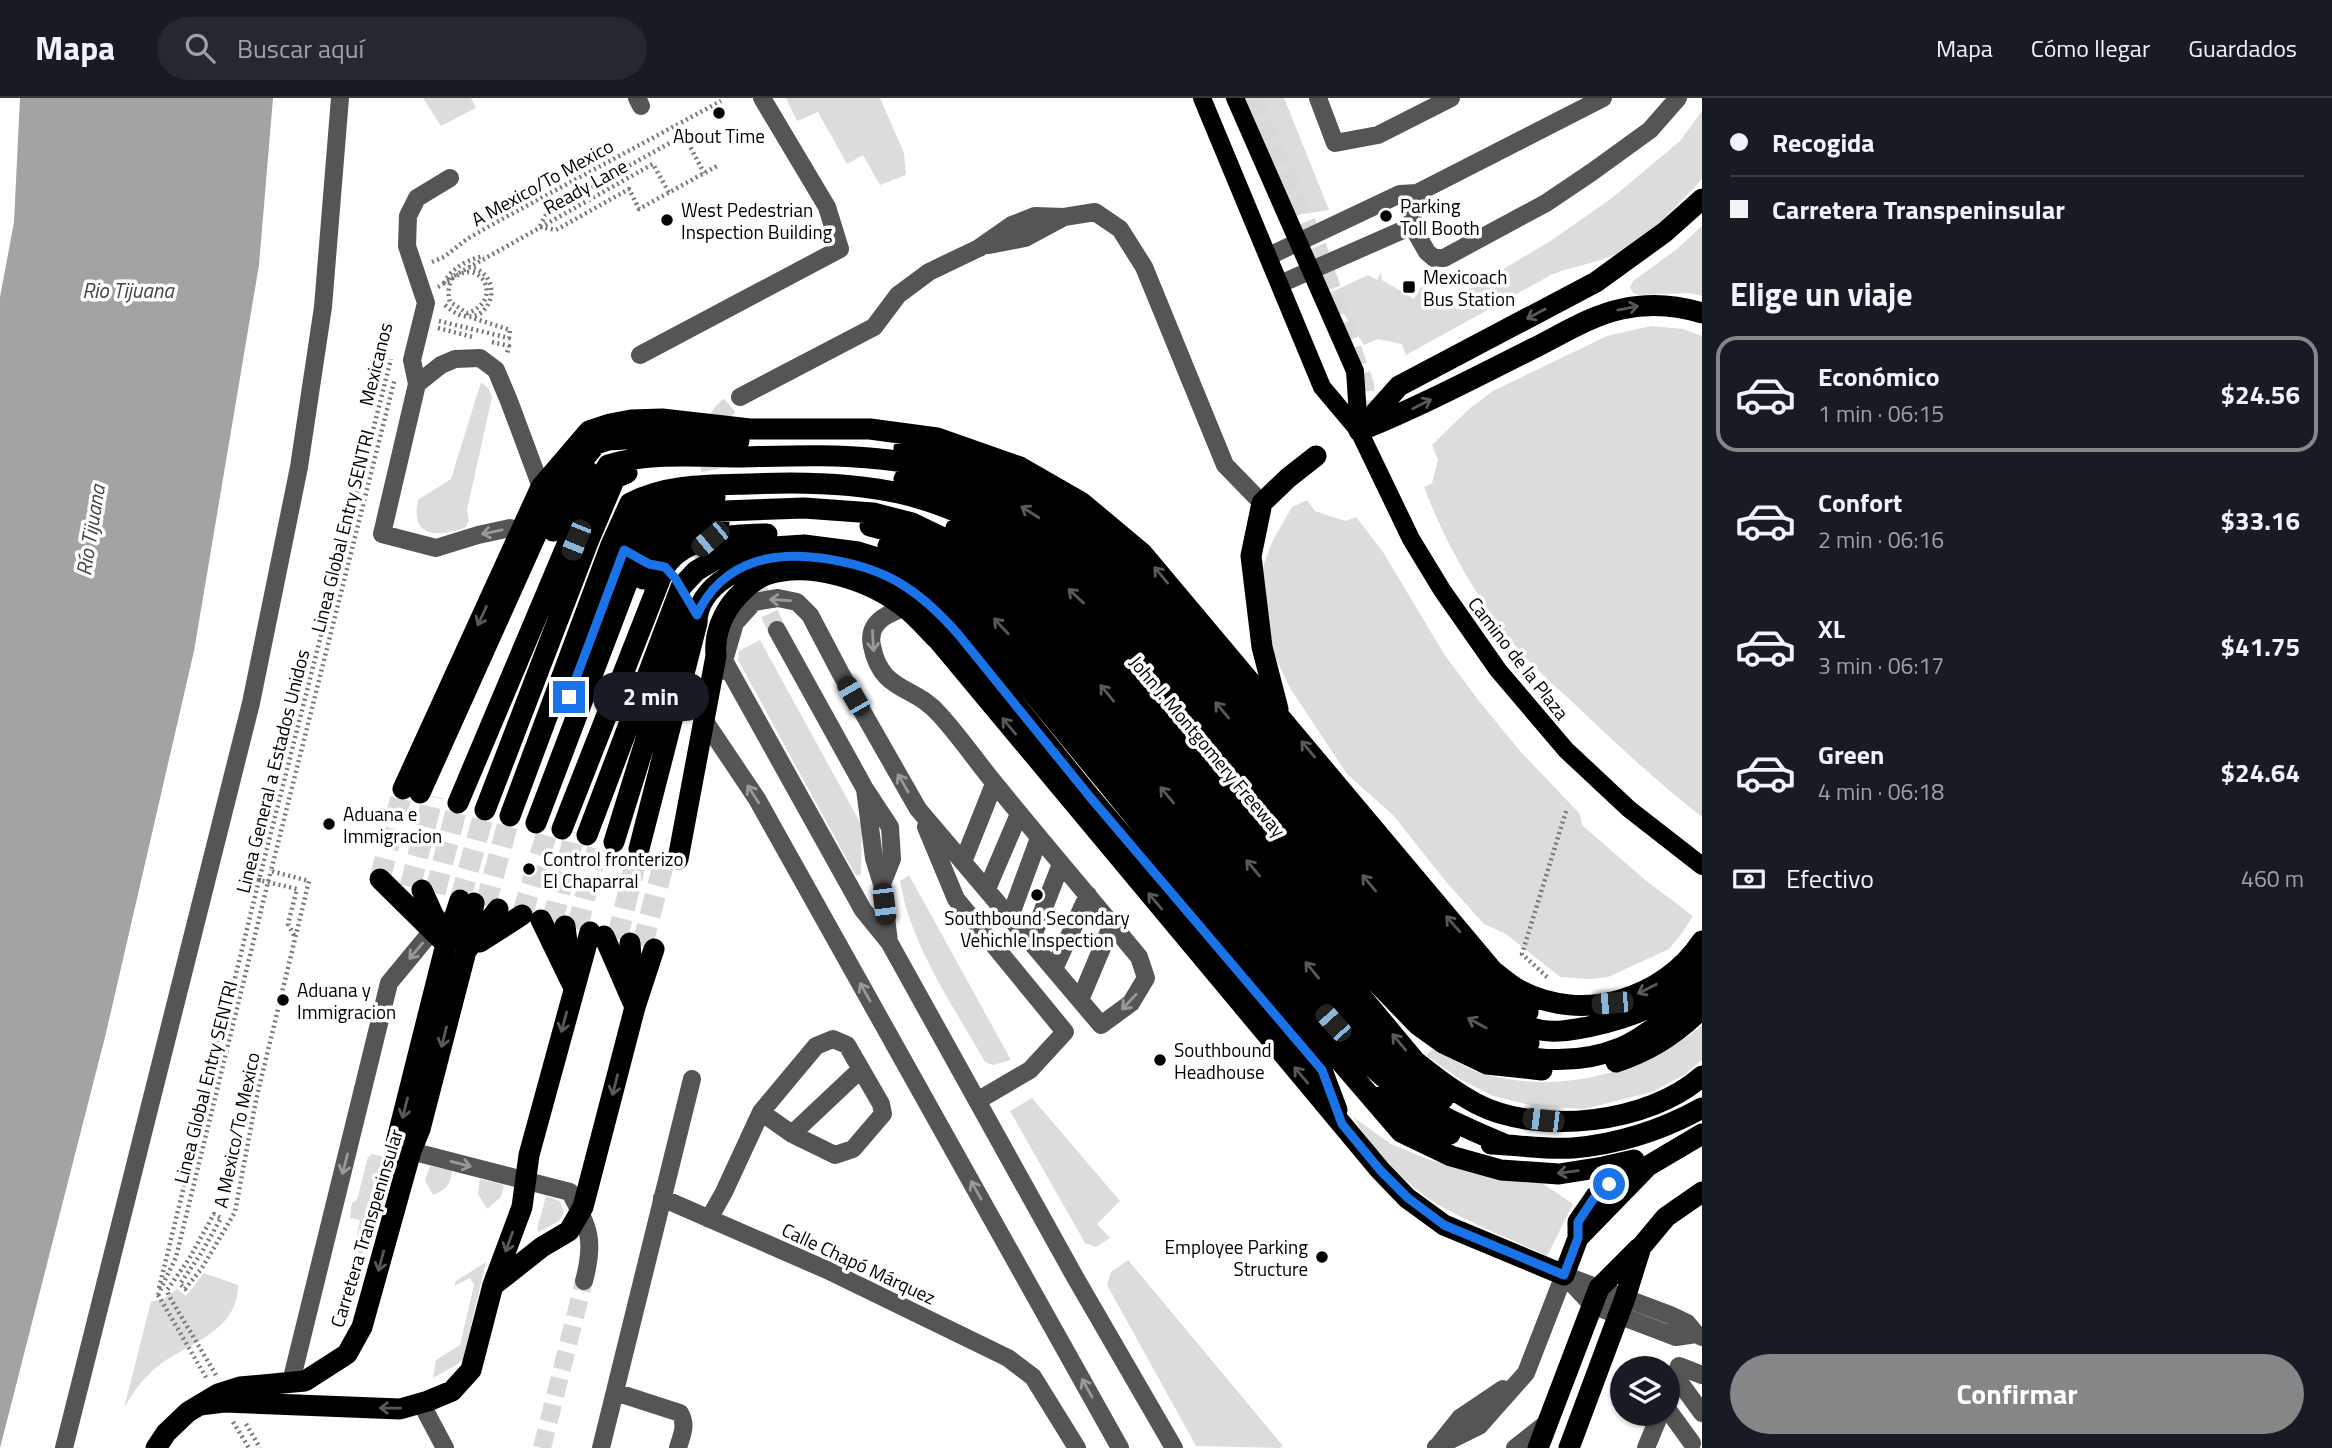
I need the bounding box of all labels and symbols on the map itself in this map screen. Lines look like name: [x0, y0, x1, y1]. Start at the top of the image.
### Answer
marker: About Time: [711, 105, 727, 121]
place label: About Time: [673, 121, 765, 150]
street label: A Mexico/To Mexico: [466, 131, 618, 233]
street label: Ready Lane: [538, 151, 632, 221]
place label: Parking Toll Booth: [1400, 191, 1480, 242]
place label: West Pedestrian Inspection Building: [681, 195, 833, 246]
marker: Parking Toll Booth: [1378, 208, 1394, 224]
marker: West Pedestrian Inspection Building: [659, 212, 675, 228]
place label: Mexicoach Bus Station: [1423, 262, 1515, 313]
water label: Rio Tijuana: [82, 274, 175, 306]
marker: Mexicoach Bus Station: [1401, 279, 1417, 295]
one-way arrow: [1616, 301, 1639, 314]
one-way arrow: [1526, 308, 1547, 321]
street label: Mexicanos: [351, 319, 399, 409]
one-way arrow: [1411, 397, 1432, 411]
street label: Linea Global Entry SENTRI: [303, 426, 381, 636]
water label: Río Tijuana: [67, 481, 113, 578]
one-way arrow: [1021, 505, 1041, 519]
car: [559, 517, 594, 563]
car: [688, 517, 733, 561]
one-way arrow: [481, 526, 504, 540]
one-way arrow: [1153, 566, 1169, 584]
one-way arrow: [1068, 587, 1085, 604]
street label: Camino de la Plaza: [1462, 590, 1577, 726]
one-way arrow: [769, 594, 792, 607]
one-way arrow: [475, 604, 488, 626]
one-way arrow: [992, 618, 1009, 635]
one-way arrow: [866, 629, 879, 652]
street label: Linea General a Estados Unidos: [228, 646, 316, 896]
street label: John J. Montgomery Freeway: [1123, 649, 1293, 843]
callout: 2 min: [594, 672, 709, 722]
car: [834, 673, 873, 719]
route end: [553, 681, 585, 713]
one-way arrow: [1100, 684, 1116, 702]
one-way arrow: [1214, 701, 1230, 719]
one-way arrow: [1001, 717, 1017, 735]
one-way arrow: [1300, 740, 1316, 758]
one-way arrow: [896, 773, 910, 793]
one-way arrow: [745, 784, 759, 804]
one-way arrow: [1159, 786, 1175, 804]
place label: Aduana e Immigracion: [343, 799, 442, 850]
marker: Aduana e Immigracion: [321, 816, 337, 832]
place label: Control fronterizo El Chaparral: [543, 844, 683, 895]
one-way arrow: [1245, 859, 1261, 877]
marker: Control fronterizo El Chaparral: [521, 861, 537, 877]
one-way arrow: [1361, 875, 1377, 893]
car: [872, 882, 897, 926]
marker: Southbound Secondary Vehichle Inspection: [1029, 887, 1045, 903]
one-way arrow: [1147, 892, 1163, 910]
place label: Southbound Secondary Vehichle Inspection: [944, 903, 1130, 954]
one-way arrow: [1445, 915, 1461, 933]
one-way arrow: [408, 942, 424, 960]
one-way arrow: [1304, 962, 1320, 980]
place label: Aduana y Immigracion: [297, 975, 396, 1026]
street label: Linea Global Entry SENTRI: [166, 977, 244, 1187]
one-way arrow: [858, 982, 872, 1002]
one-way arrow: [1637, 983, 1658, 997]
car: [1591, 991, 1634, 1015]
marker: Aduana y Immigracion: [275, 992, 291, 1008]
one-way arrow: [1121, 993, 1137, 1011]
car: [1312, 1000, 1355, 1046]
one-way arrow: [557, 1010, 570, 1032]
one-way arrow: [1467, 1016, 1488, 1029]
one-way arrow: [437, 1025, 450, 1048]
one-way arrow: [1391, 1034, 1407, 1052]
place label: Southbound Headhouse: [1174, 1035, 1272, 1086]
street label: A Mexico/To Mexico: [205, 1049, 267, 1211]
marker: Southbound Headhouse: [1152, 1052, 1168, 1068]
one-way arrow: [1293, 1067, 1309, 1085]
one-way arrow: [608, 1073, 621, 1096]
one-way arrow: [398, 1096, 411, 1119]
car: [1521, 1107, 1566, 1133]
street label: Carretera Transpeninsular: [322, 1125, 410, 1331]
one-way arrow: [338, 1152, 351, 1175]
one-way arrow: [450, 1158, 472, 1171]
one-way arrow: [1558, 1166, 1580, 1179]
route start: [1593, 1168, 1625, 1200]
one-way arrow: [969, 1180, 982, 1201]
street label: Calle Chapó Márquez: [777, 1215, 941, 1311]
one-way arrow: [502, 1230, 515, 1252]
place label: Employee Parking Structure: [1164, 1232, 1308, 1283]
marker: Employee Parking Structure: [1314, 1249, 1330, 1265]
one-way arrow: [373, 1250, 386, 1272]
one-way arrow: [1080, 1379, 1094, 1399]
one-way arrow: [378, 1401, 401, 1415]

